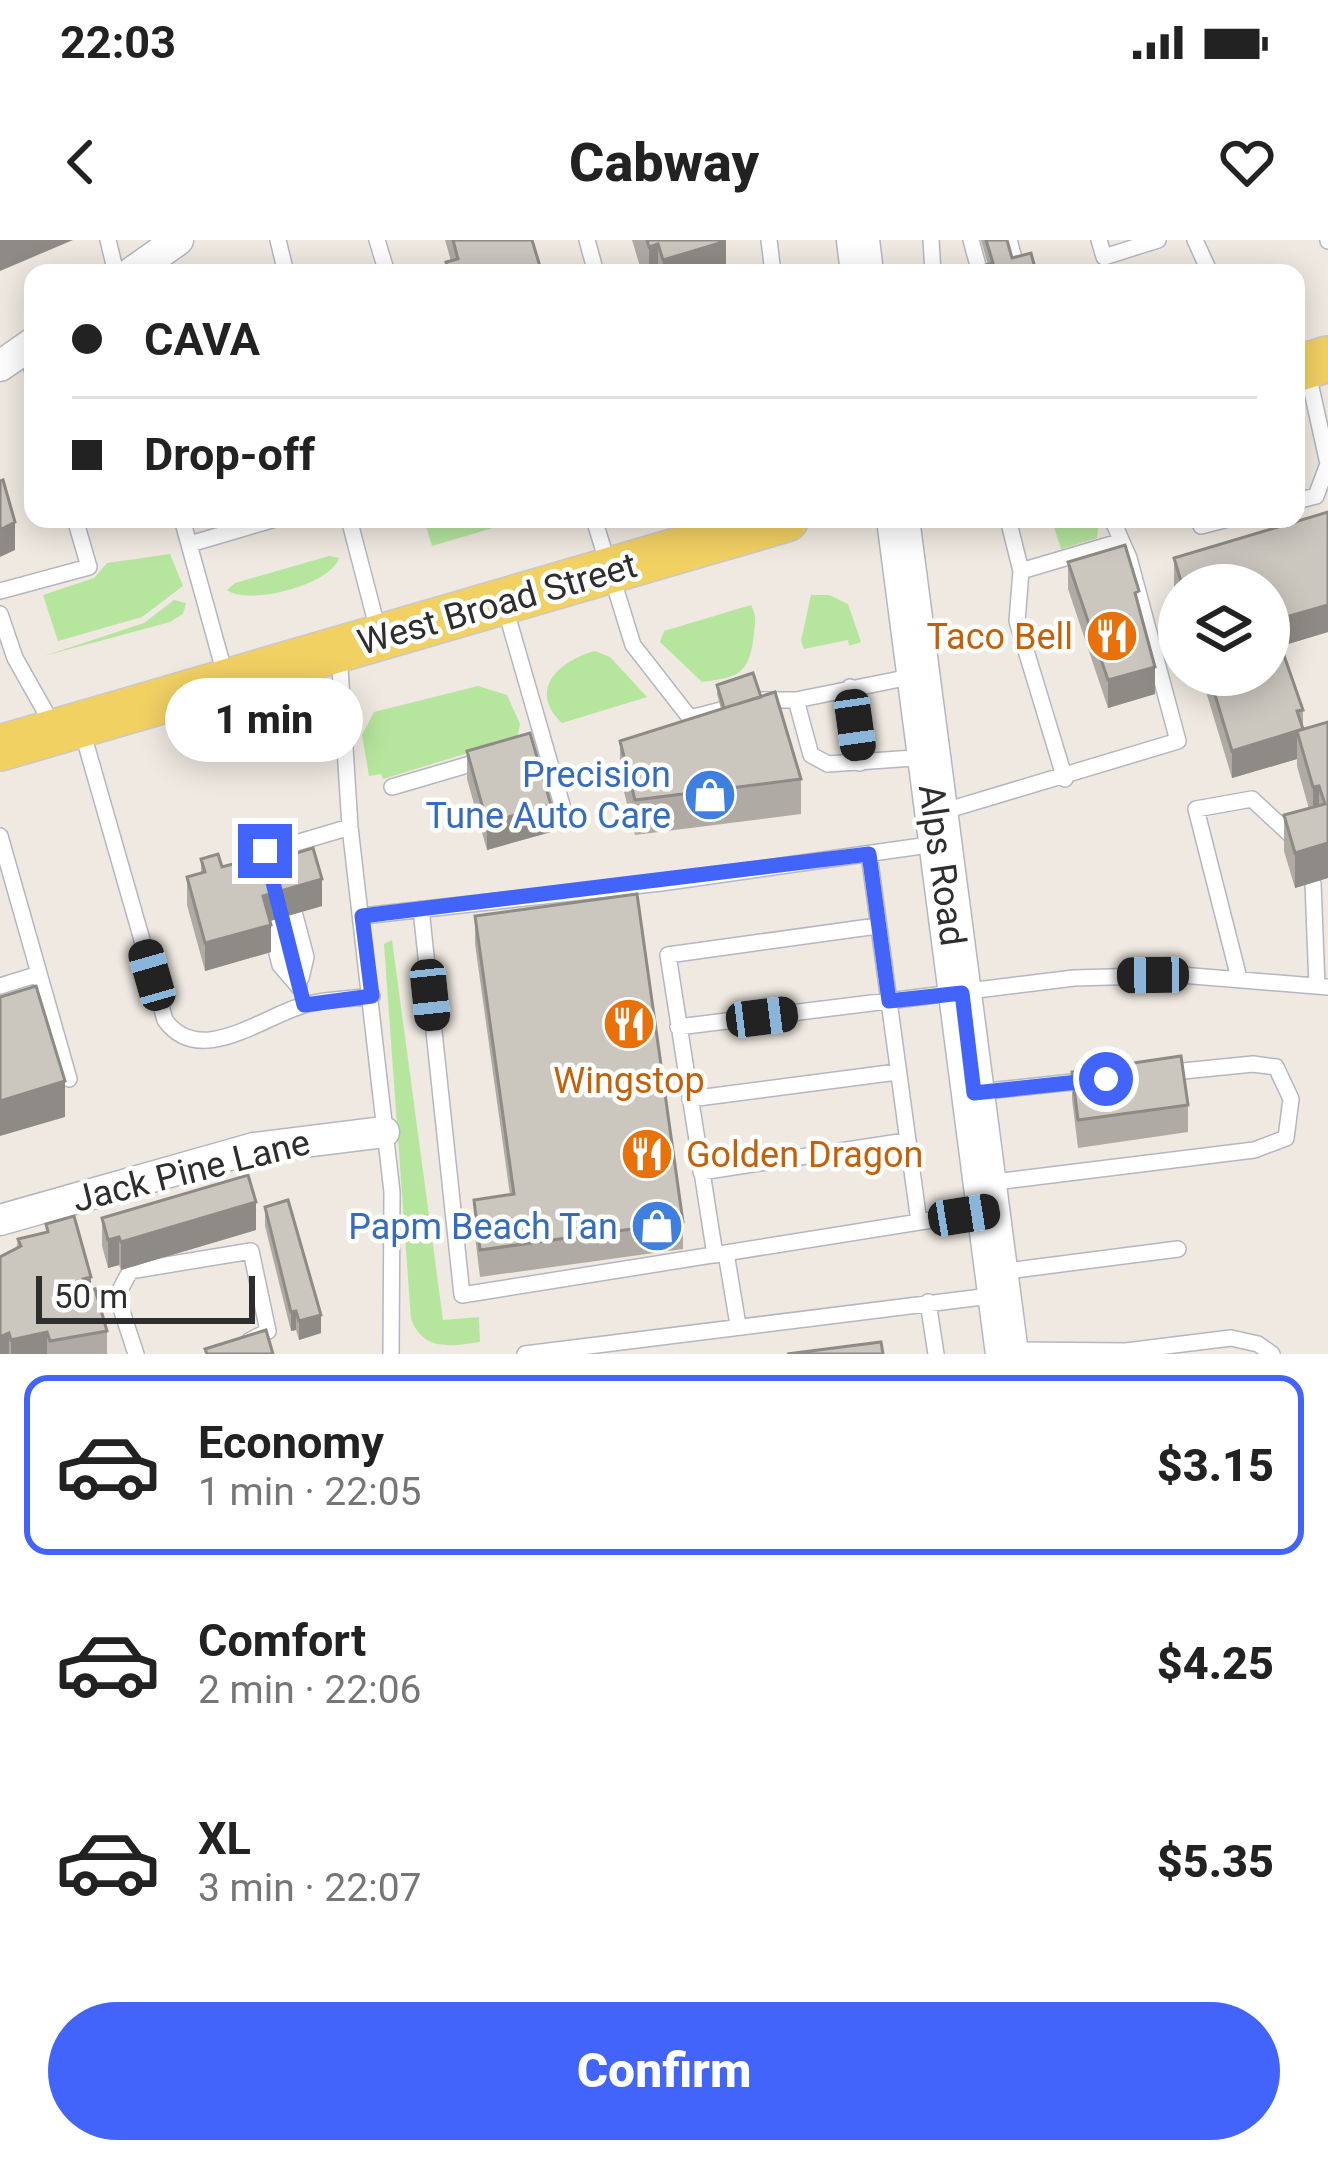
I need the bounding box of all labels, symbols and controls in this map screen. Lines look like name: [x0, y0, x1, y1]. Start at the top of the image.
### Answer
text: 22:03: [60, 16, 176, 69]
icon: back: [48, 129, 114, 195]
icon: heart: [1214, 129, 1280, 195]
text: Cabway: [569, 131, 759, 194]
text: CAVA: [144, 313, 260, 366]
text: Drop-off: [144, 428, 315, 481]
street label: West Broad Street: [353, 544, 642, 664]
map controls: [1158, 564, 1290, 696]
button: layers: [1158, 564, 1290, 696]
restaurant icon: Taco Bell: [1084, 608, 1140, 664]
place label: Taco Bell: [927, 616, 1073, 658]
callout: 1 min: [166, 677, 364, 761]
car: [832, 687, 878, 763]
text: 1 min: [215, 697, 313, 743]
place label: Precision Tune Auto Care: [425, 754, 671, 837]
shop icon: Precision Tune Auto Care: [682, 767, 738, 823]
street label: Alps Road: [910, 782, 974, 949]
route end: [238, 824, 292, 878]
car: [125, 935, 179, 1015]
car: [1117, 956, 1189, 994]
car: [408, 957, 452, 1033]
car: [724, 995, 800, 1039]
restaurant icon: Wingstop: [601, 996, 657, 1052]
route start: [1079, 1052, 1133, 1106]
place label: Wingstop: [553, 1060, 705, 1102]
street label: Jack Pine Lane: [68, 1121, 314, 1221]
restaurant icon: Golden Dragon: [619, 1126, 675, 1182]
place label: Golden Dragon: [686, 1134, 923, 1176]
car: [926, 1192, 1002, 1238]
shop icon: Papm Beach Tan: [629, 1198, 685, 1254]
place label: Papm Beach Tan: [348, 1206, 618, 1248]
scale bar: [36, 1270, 255, 1323]
text: 50 m: [54, 1277, 128, 1316]
icon: car: [54, 1411, 162, 1519]
text: Economy: [198, 1416, 384, 1469]
text: $3.15: [1157, 1439, 1274, 1492]
text: 1 min · 22:05: [198, 1469, 421, 1515]
icon: car: [54, 1609, 162, 1717]
text: Comfort: [198, 1614, 366, 1667]
text: $4.25: [1157, 1637, 1274, 1690]
text: 2 min · 22:06: [198, 1667, 421, 1713]
icon: car: [54, 1807, 162, 1915]
text: XL: [198, 1812, 251, 1865]
text: $5.35: [1157, 1835, 1274, 1888]
text: 3 min · 22:07: [198, 1865, 421, 1911]
button: Confirm: [48, 2002, 1280, 2140]

